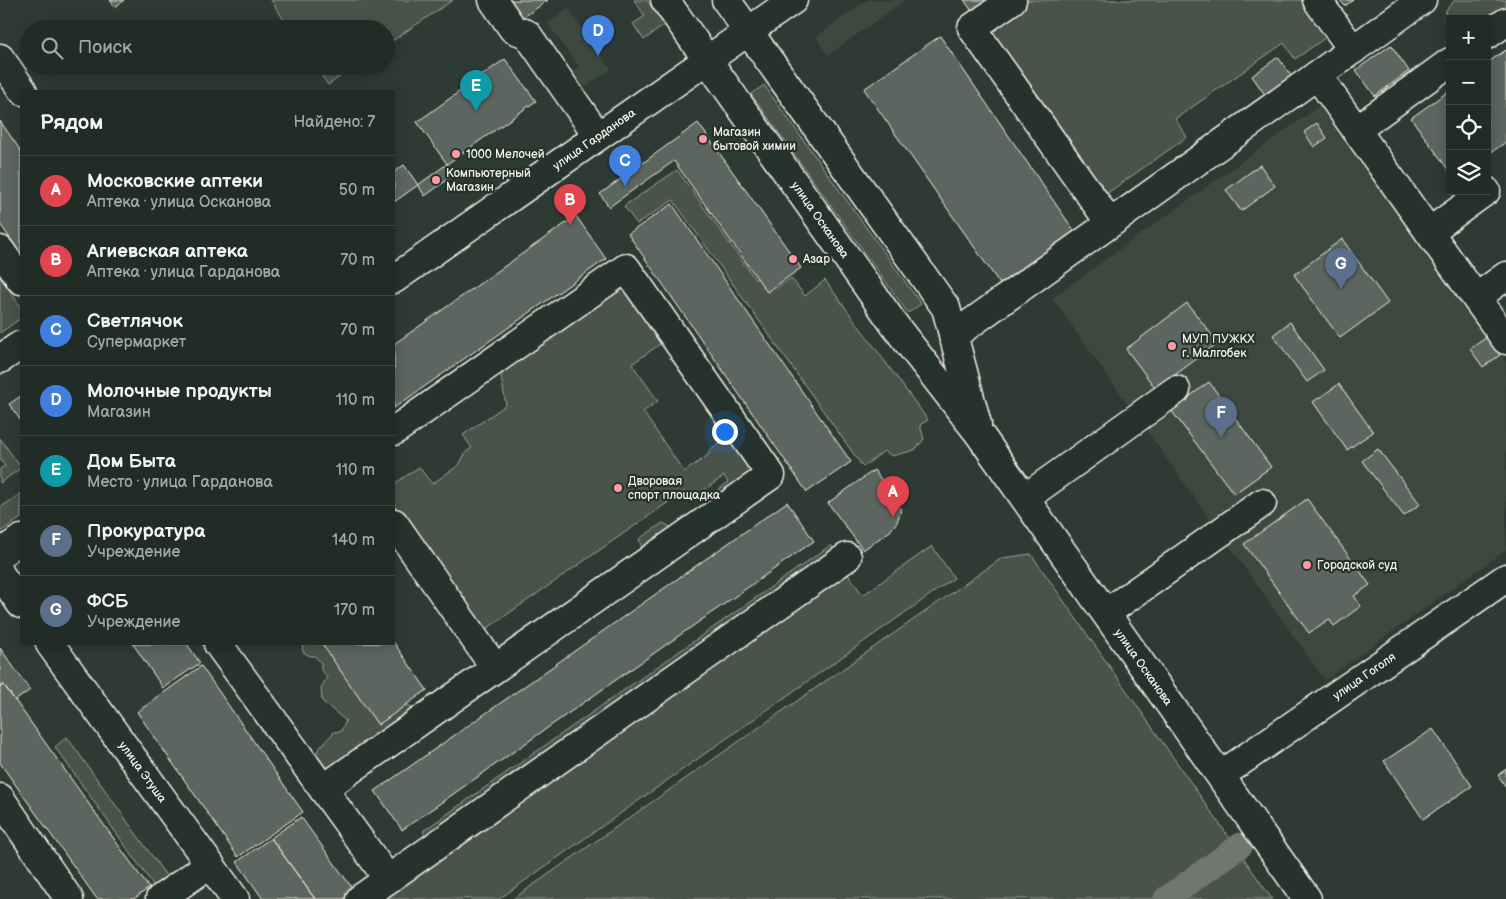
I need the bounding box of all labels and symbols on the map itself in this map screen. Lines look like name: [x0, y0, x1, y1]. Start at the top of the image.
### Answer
pin: D: [582, 15, 614, 56]
pin: E: [460, 70, 492, 111]
street label: улица Гарданова: [550, 106, 638, 174]
place label: Магазин бытовой химии: [713, 125, 796, 154]
marker: Магазин бытовой химии: [697, 133, 709, 145]
pin: C: [609, 145, 641, 186]
place label: 1000 Мелочей: [466, 147, 545, 162]
marker: 1000 Мелочей: [450, 148, 462, 160]
place label: Компьютерный Магазин: [446, 166, 531, 195]
marker: Компьютерный Магазин: [430, 174, 442, 186]
street label: улица Осканова: [787, 179, 852, 261]
pin: B: [554, 184, 586, 225]
pin: G: [1325, 248, 1357, 289]
place label: Азар: [802, 252, 830, 267]
marker: Азар: [787, 253, 799, 265]
place label: МУП ПУЖКХ г. Малгобек: [1182, 332, 1255, 361]
marker: МУП ПУЖКХ г. Малгобек: [1166, 340, 1178, 352]
pin: F: [1205, 397, 1237, 438]
your location: [712, 419, 738, 445]
place label: Дворовая спорт площадка: [628, 474, 720, 503]
pin: A: [877, 476, 909, 517]
marker: Дворовая спорт площадка: [612, 482, 624, 494]
place label: Городской суд: [1317, 558, 1398, 573]
marker: Городской суд: [1301, 559, 1313, 571]
street label: улица Осканова: [1111, 626, 1175, 709]
street label: улица Гоголя: [1330, 649, 1399, 704]
street label: улица Этуша: [115, 739, 170, 806]

